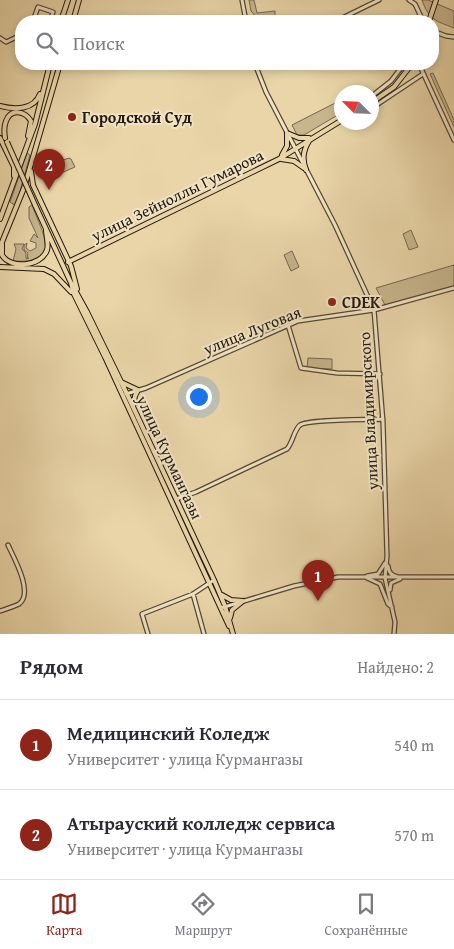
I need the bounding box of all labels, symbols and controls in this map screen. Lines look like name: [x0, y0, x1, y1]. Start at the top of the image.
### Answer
search box: [15, 15, 439, 70]
icon: search: [33, 29, 61, 57]
text: Поиск: [73, 29, 125, 57]
north arrow: [334, 85, 379, 130]
place label: Городской Суд: [82, 105, 192, 129]
marker: Городской Суд: [66, 111, 78, 123]
street label: улица Зейноллы Гумарова: [86, 143, 268, 248]
pin: 2: [33, 149, 65, 190]
place label: CDEK: [342, 290, 381, 314]
marker: CDEK: [326, 296, 338, 308]
street label: улица Луговая: [199, 299, 304, 361]
street label: улица Владимирского: [352, 331, 384, 492]
your location: [186, 384, 212, 410]
street label: улица Курмангазы: [130, 390, 209, 523]
pin: 1: [302, 560, 334, 601]
text: Рядом: [20, 651, 83, 682]
text: Найдено: 2: [357, 655, 434, 679]
text: Медицинский Коледж: [67, 719, 269, 747]
text: 1: [32, 733, 40, 757]
text: 540 m: [394, 733, 434, 757]
text: Университет · улица Курмангазы: [67, 747, 303, 771]
text: Атырауский колледж сервиса: [67, 809, 335, 837]
text: 2: [32, 823, 40, 847]
text: 570 m: [394, 823, 434, 847]
text: Университет · улица Курмангазы: [67, 837, 303, 861]
tab: Карта: [46, 890, 82, 940]
tab: Маршрут: [175, 890, 232, 940]
tab: Сохранённые: [324, 890, 408, 940]

